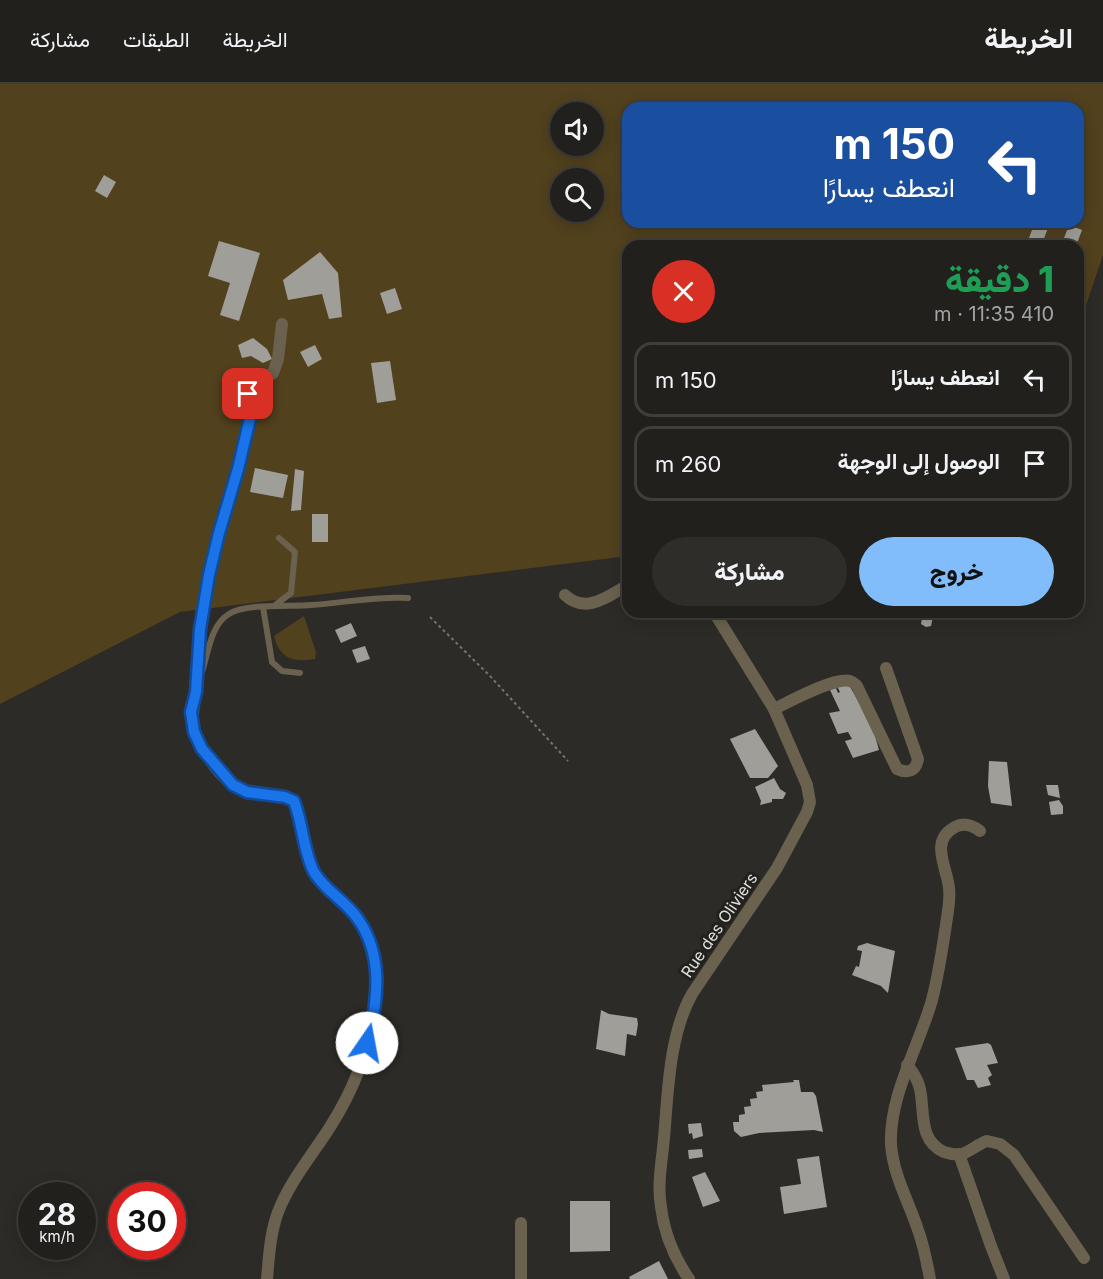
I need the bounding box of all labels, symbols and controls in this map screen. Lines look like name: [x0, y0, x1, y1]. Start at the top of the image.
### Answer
text: الخريطة: [984, 21, 1073, 55]
text: مشاركة: [30, 27, 90, 52]
text: الطبقات: [123, 27, 190, 52]
text: الخريطة: [223, 27, 288, 52]
map controls: [550, 102, 604, 222]
button: sound: [550, 102, 604, 156]
text: 150 m: [833, 118, 955, 169]
icon: left: [976, 126, 1054, 204]
button: search: [550, 168, 604, 222]
text: انعطف يسارًا: [823, 171, 955, 204]
text: 1 دقيقة: [945, 257, 1054, 301]
button: close: [652, 260, 715, 323]
text: 410 m · 11:35: [934, 302, 1054, 326]
icon: left: [1018, 363, 1051, 396]
text: انعطف يسارًا: [891, 364, 1000, 390]
text: 150 m: [655, 367, 717, 393]
pin: [222, 368, 273, 419]
icon: arrive: [231, 377, 264, 410]
icon: arrive: [1018, 447, 1051, 480]
text: الوصول إلى الوجهة: [837, 448, 1000, 474]
text: 260 m: [655, 451, 721, 477]
button: مشاركة: [652, 537, 847, 606]
button: خروج: [859, 537, 1054, 606]
street label: Rue des Oliviers: [677, 869, 761, 981]
position arrow: [335, 1011, 399, 1075]
speed limit sign: 30: [108, 1182, 186, 1260]
text: 28: [38, 1196, 76, 1232]
text: km/h: [39, 1227, 75, 1246]

